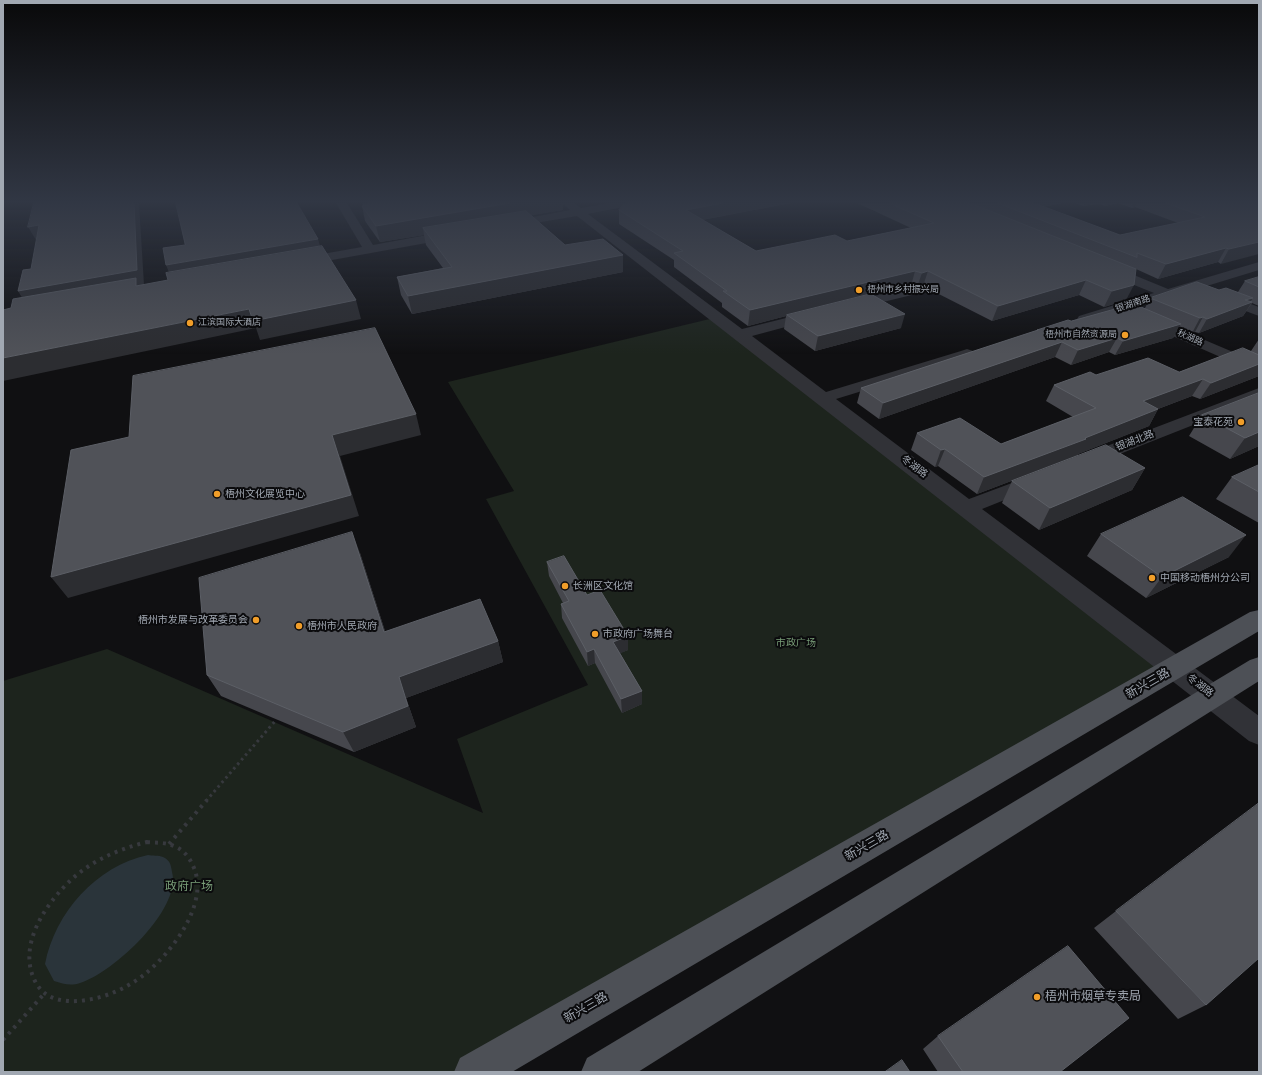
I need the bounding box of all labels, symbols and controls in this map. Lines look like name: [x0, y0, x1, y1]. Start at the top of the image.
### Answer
marker: 梧州市乡村振兴局: [854, 285, 864, 295]
place label: 梧州市乡村振兴局: [867, 285, 939, 295]
street label: 银湖南路: [1114, 293, 1152, 315]
marker: 江滨国际大酒店: [185, 318, 195, 328]
place label: 江滨国际大酒店: [198, 318, 261, 328]
street label: 秋湖路: [1175, 328, 1205, 348]
place label: 梧州市自然资源局: [1045, 330, 1117, 340]
marker: 梧州市自然资源局: [1120, 330, 1130, 340]
place label: 宝泰花苑: [1193, 416, 1233, 428]
marker: 宝泰花苑: [1236, 417, 1246, 427]
street label: 银湖北路: [1114, 428, 1156, 454]
street label: 冬湖路: [898, 453, 930, 481]
place label: 梧州文化展览中心: [225, 488, 305, 500]
marker: 梧州文化展览中心: [212, 489, 222, 499]
place label: 中国移动梧州分公司: [1160, 572, 1250, 584]
marker: 中国移动梧州分公司: [1147, 573, 1157, 583]
place label: 长洲区文化馆: [573, 580, 633, 592]
marker: 长洲区文化馆: [560, 581, 570, 591]
place label: 梧州市发展与改革委员会: [138, 614, 248, 626]
marker: 梧州市发展与改革委员会: [251, 615, 261, 625]
place label: 梧州市人民政府: [307, 620, 377, 632]
marker: 梧州市人民政府: [294, 621, 304, 631]
place label: 市政府广场舞台: [603, 628, 673, 640]
marker: 市政府广场舞台: [590, 629, 600, 639]
park label: 市政广场: [776, 637, 816, 649]
street label: 新兴三路: [1124, 666, 1172, 702]
street label: 冬湖路: [1184, 672, 1216, 700]
street label: 新兴三路: [843, 828, 891, 864]
park label: 政府广场: [165, 880, 213, 894]
street label: 新兴三路: [562, 990, 610, 1026]
place label: 梧州市烟草专卖局: [1045, 990, 1141, 1004]
marker: 梧州市烟草专卖局: [1032, 992, 1042, 1002]

